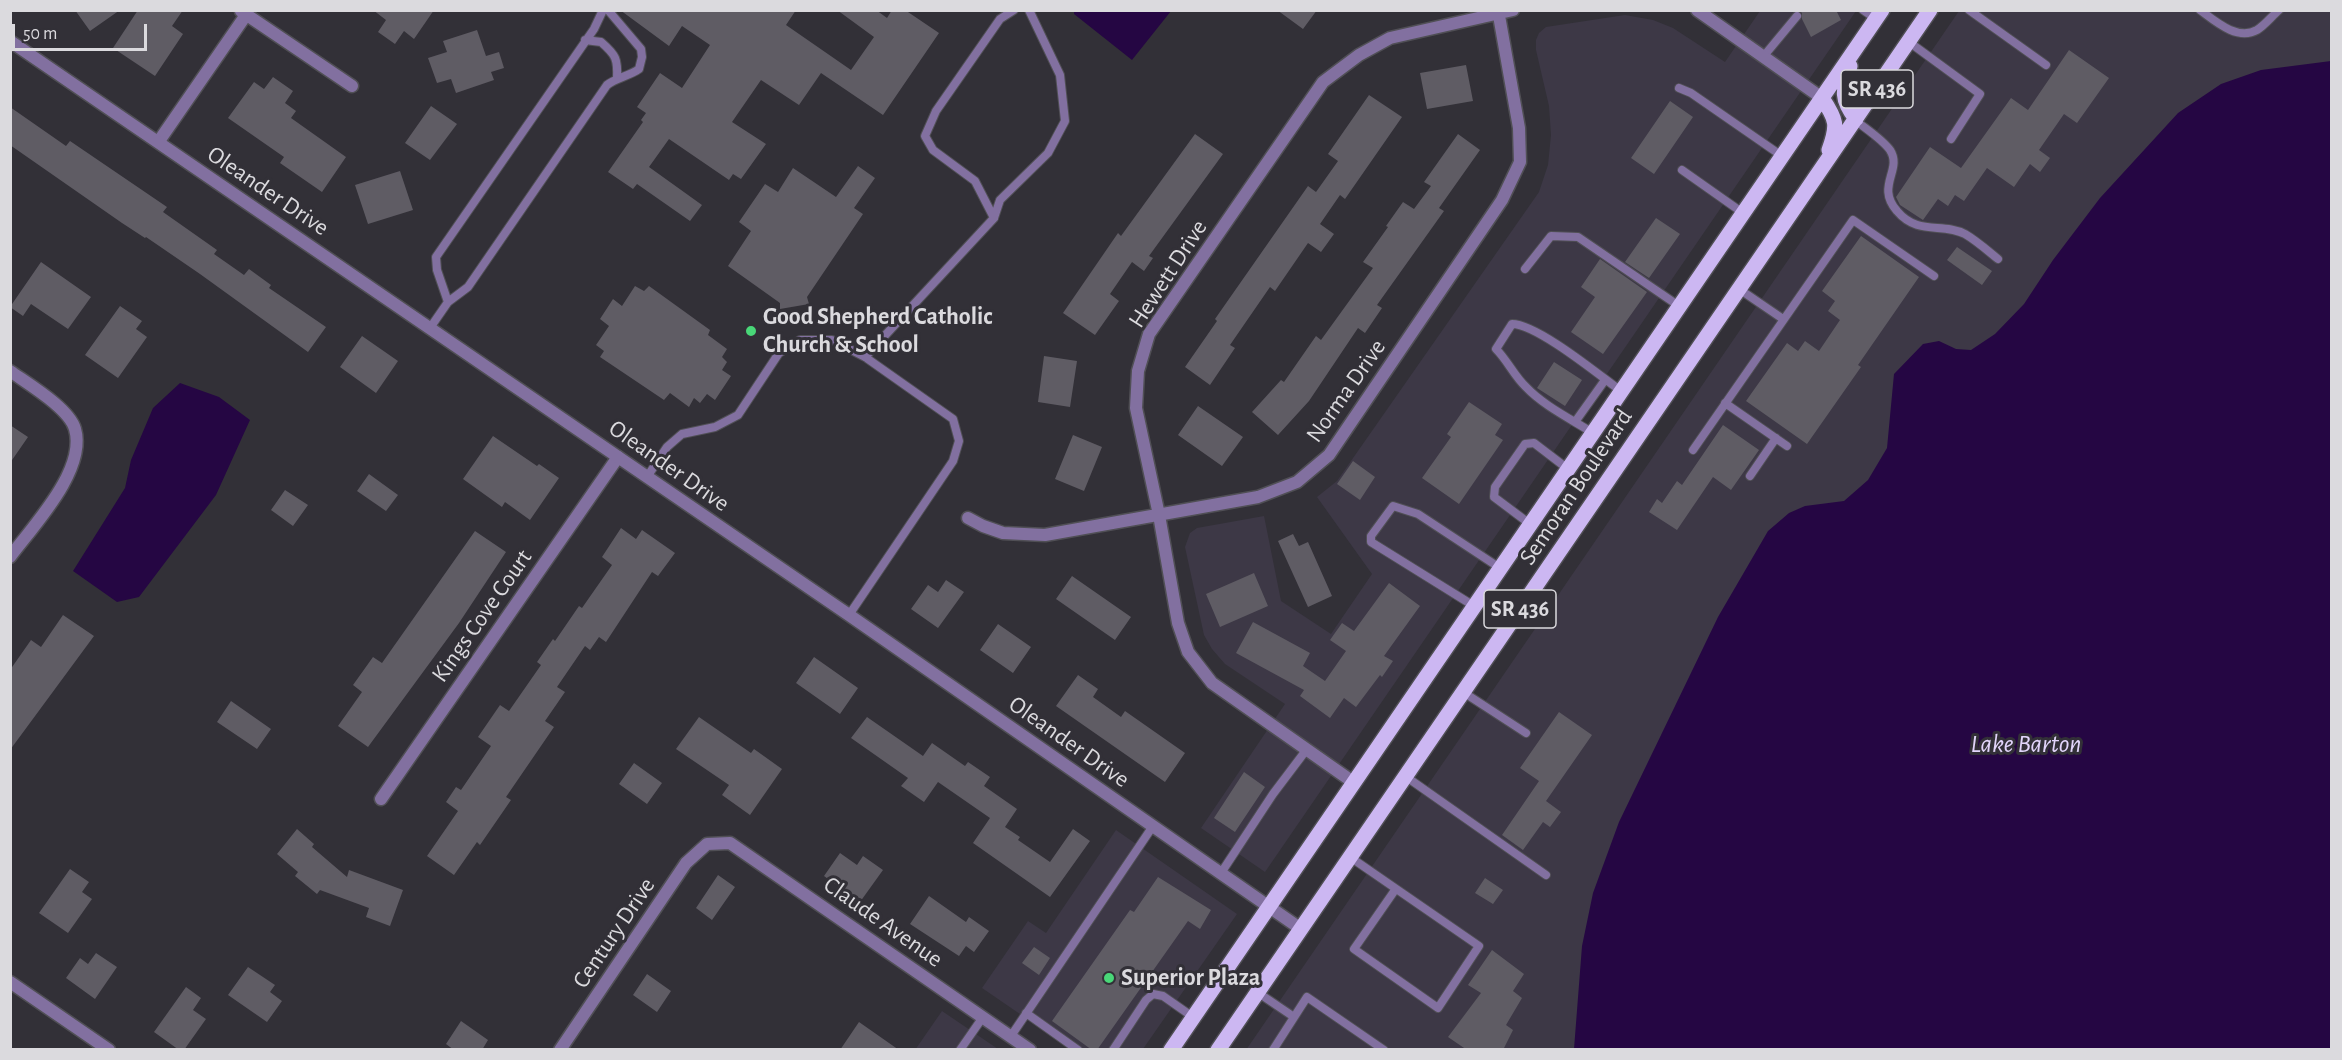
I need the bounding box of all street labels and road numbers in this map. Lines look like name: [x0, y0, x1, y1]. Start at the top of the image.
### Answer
road number: SR 436: [1841, 70, 1913, 108]
street label: Oleander Drive: [202, 140, 334, 242]
street label: Hewett Drive: [1122, 215, 1214, 333]
street label: Norma Drive: [1300, 334, 1392, 448]
street label: Semoran Boulevard: [1513, 404, 1639, 570]
street label: Oleander Drive: [603, 414, 735, 518]
street label: Kings Cove Court: [426, 544, 538, 688]
road number: SR 436: [1484, 590, 1556, 628]
street label: Oleander Drive: [1003, 690, 1135, 794]
street label: Claude Avenue: [818, 870, 948, 974]
street label: Century Drive: [566, 872, 662, 994]

